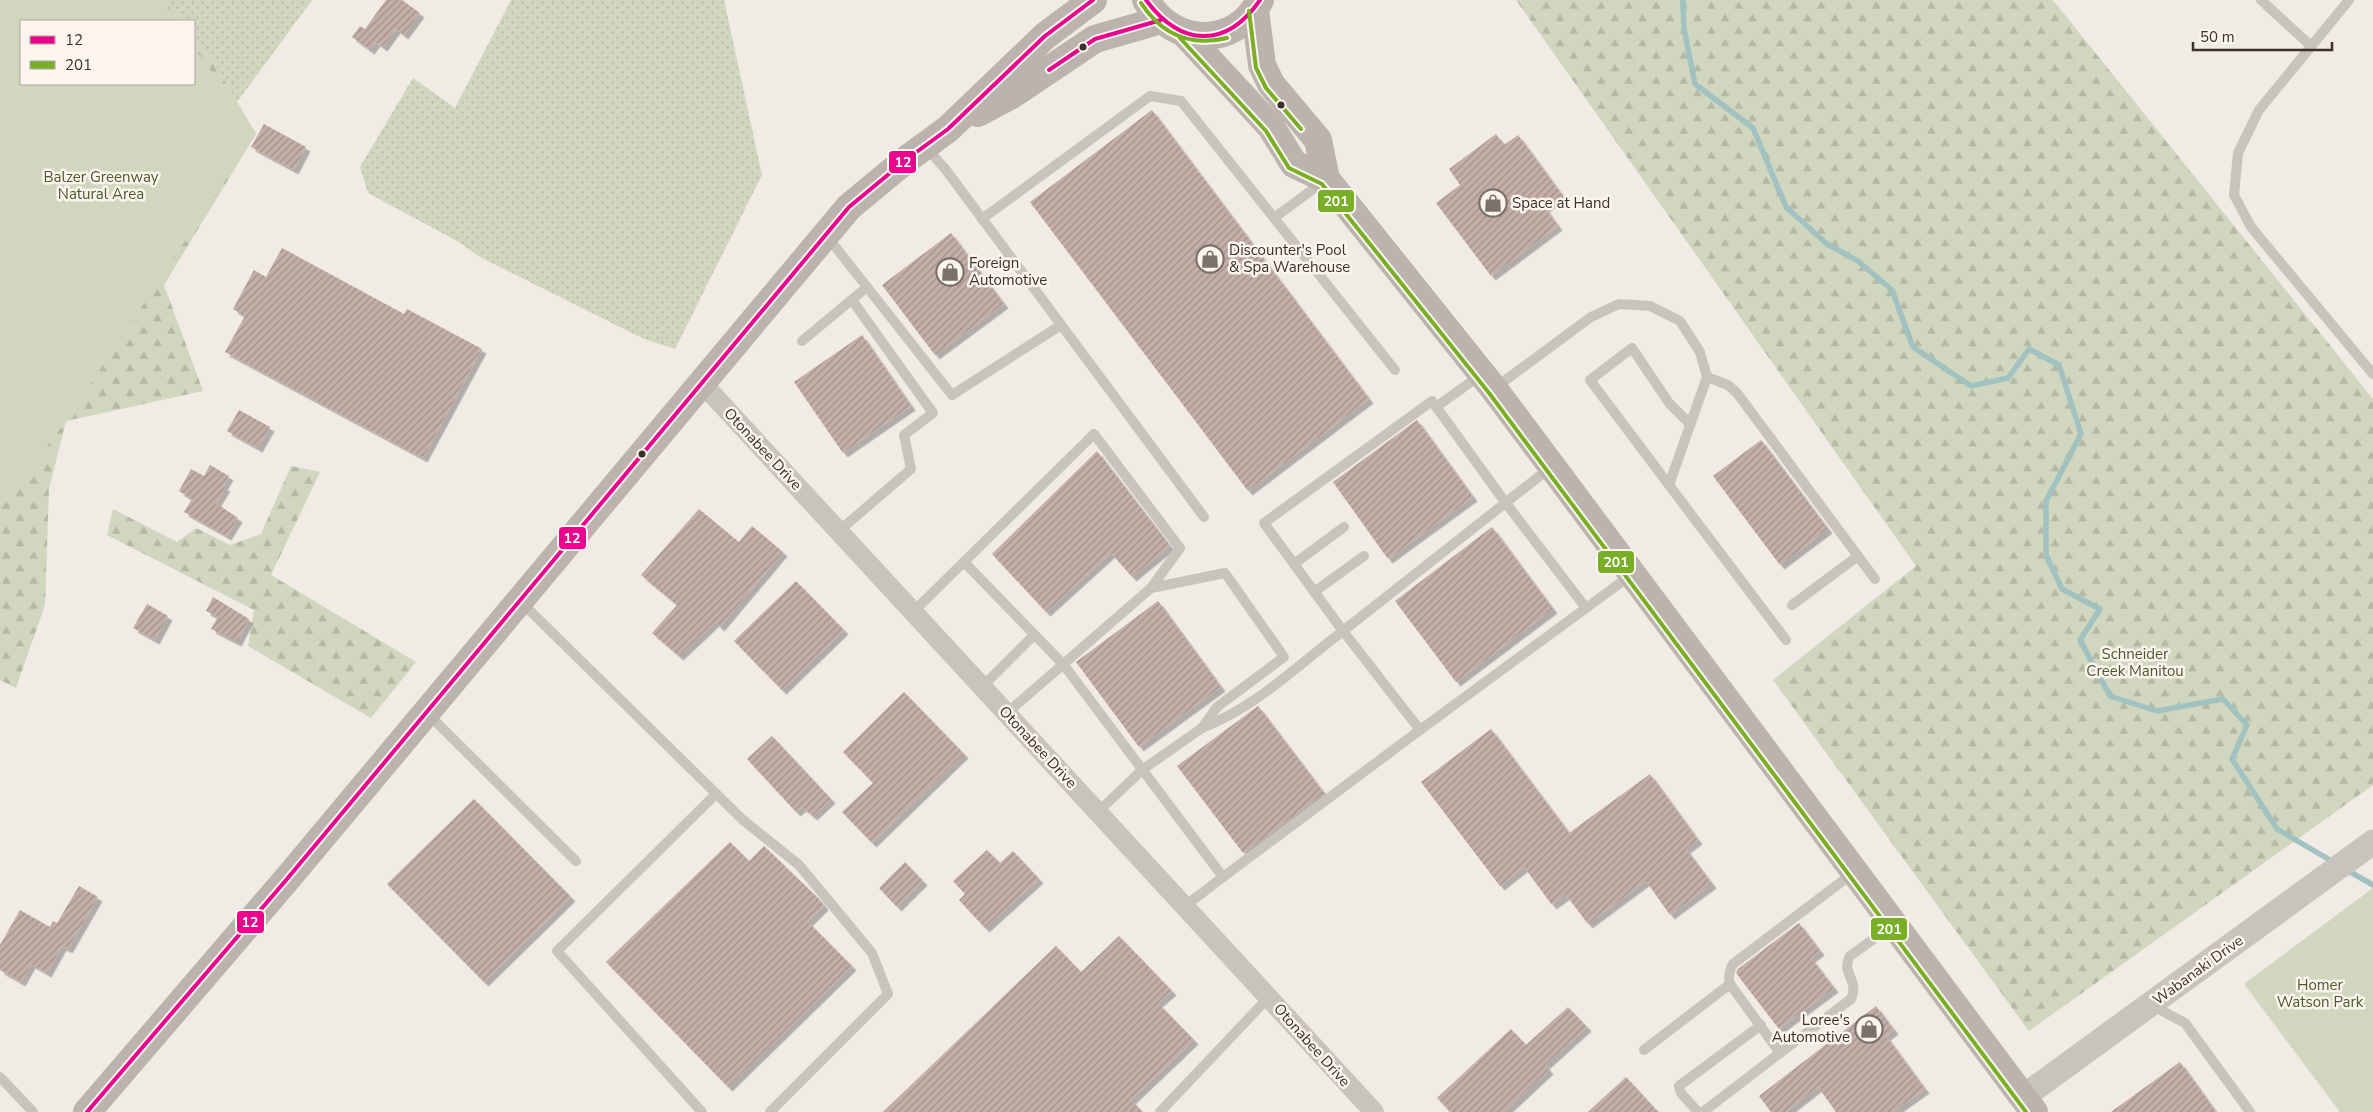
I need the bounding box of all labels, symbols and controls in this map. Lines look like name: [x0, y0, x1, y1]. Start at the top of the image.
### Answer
legend: [20, 20, 195, 85]
scale bar: [2193, 20, 2332, 52]
text: 50 m: [2200, 27, 2235, 47]
text: 12: [65, 30, 83, 50]
unlabelled marker: [1078, 42, 1088, 52]
text: 201: [65, 55, 92, 75]
unlabelled marker: [1276, 100, 1286, 110]
line badge: 12: [888, 150, 917, 174]
text: 12: [895, 153, 911, 172]
park label: Balzer Greenway Natural Area: [43, 167, 159, 204]
shop icon: Space at Hand: [1478, 188, 1508, 218]
line badge: 201: [1317, 189, 1355, 213]
text: 201: [1323, 192, 1349, 211]
place label: Space at Hand: [1512, 193, 1610, 213]
place label: Discounter's Pool & Spa Warehouse: [1229, 240, 1350, 277]
shop icon: Discounter's Pool & Spa Warehouse: [1195, 244, 1225, 274]
place label: Foreign Automotive: [969, 253, 1047, 290]
shop icon: Foreign Automotive: [935, 257, 965, 287]
street label: Otonabee Drive: [720, 404, 806, 494]
unlabelled marker: [637, 449, 647, 459]
line badge: 12: [558, 526, 587, 550]
text: 12: [564, 529, 580, 548]
line badge: 201: [1597, 550, 1635, 574]
text: 201: [1603, 553, 1629, 572]
park label: Schneider Creek Manitou: [2086, 644, 2184, 681]
street label: Otonabee Drive: [995, 702, 1081, 792]
line badge: 12: [236, 910, 265, 934]
text: 12: [242, 913, 258, 932]
line badge: 201: [1870, 917, 1908, 941]
text: 201: [1876, 920, 1902, 939]
street label: Wabanaki Drive: [2149, 930, 2247, 1010]
park label: Homer Watson Park: [2277, 975, 2364, 1012]
street label: Otonabee Drive: [1269, 999, 1355, 1091]
place label: Loree's Automotive: [1772, 1010, 1850, 1047]
shop icon: Loree's Automotive: [1854, 1014, 1884, 1044]

